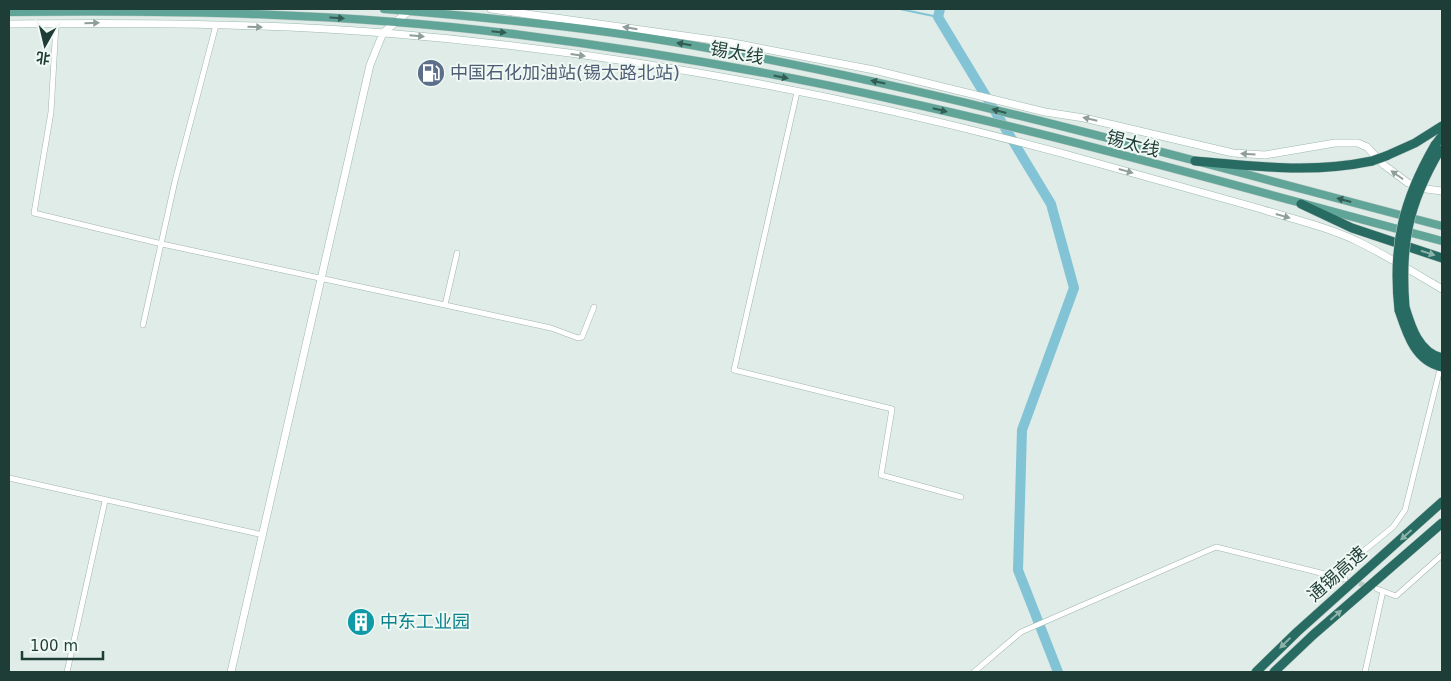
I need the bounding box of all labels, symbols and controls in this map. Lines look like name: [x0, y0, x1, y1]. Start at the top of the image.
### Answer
one-way arrow: [330, 15, 346, 23]
one-way arrow: [85, 19, 101, 27]
north arrow: [20, 20, 70, 70]
one-way arrow: [247, 23, 263, 31]
one-way arrow: [622, 23, 638, 31]
one-way arrow: [492, 29, 508, 37]
one-way arrow: [409, 32, 425, 40]
street label: 锡太线: [709, 37, 765, 68]
one-way arrow: [676, 40, 692, 48]
text: 北: [35, 49, 51, 67]
one-way arrow: [571, 51, 587, 59]
fuel station icon: 中国石化加油站(锡太路北站): [416, 58, 446, 88]
place label: 中国石化加油站(锡太路北站): [450, 62, 680, 83]
one-way arrow: [773, 73, 789, 81]
one-way arrow: [870, 78, 885, 86]
one-way arrow: [932, 106, 947, 114]
one-way arrow: [991, 106, 1006, 114]
one-way arrow: [1082, 115, 1097, 123]
street label: 锡太线: [1104, 126, 1162, 161]
one-way arrow: [1240, 150, 1256, 158]
one-way arrow: [1119, 168, 1134, 176]
one-way arrow: [1390, 170, 1404, 180]
one-way arrow: [1337, 196, 1352, 204]
one-way arrow: [1275, 212, 1290, 220]
one-way arrow: [1421, 250, 1436, 258]
one-way arrow: [1399, 529, 1412, 540]
street label: 通锡高速: [1303, 542, 1370, 606]
building icon: 中东工业园: [346, 607, 376, 637]
one-way arrow: [1329, 610, 1342, 621]
place label: 中东工业园: [380, 611, 470, 632]
scale bar: [22, 628, 104, 660]
text: 100 m: [30, 637, 78, 655]
one-way arrow: [1279, 637, 1291, 649]

